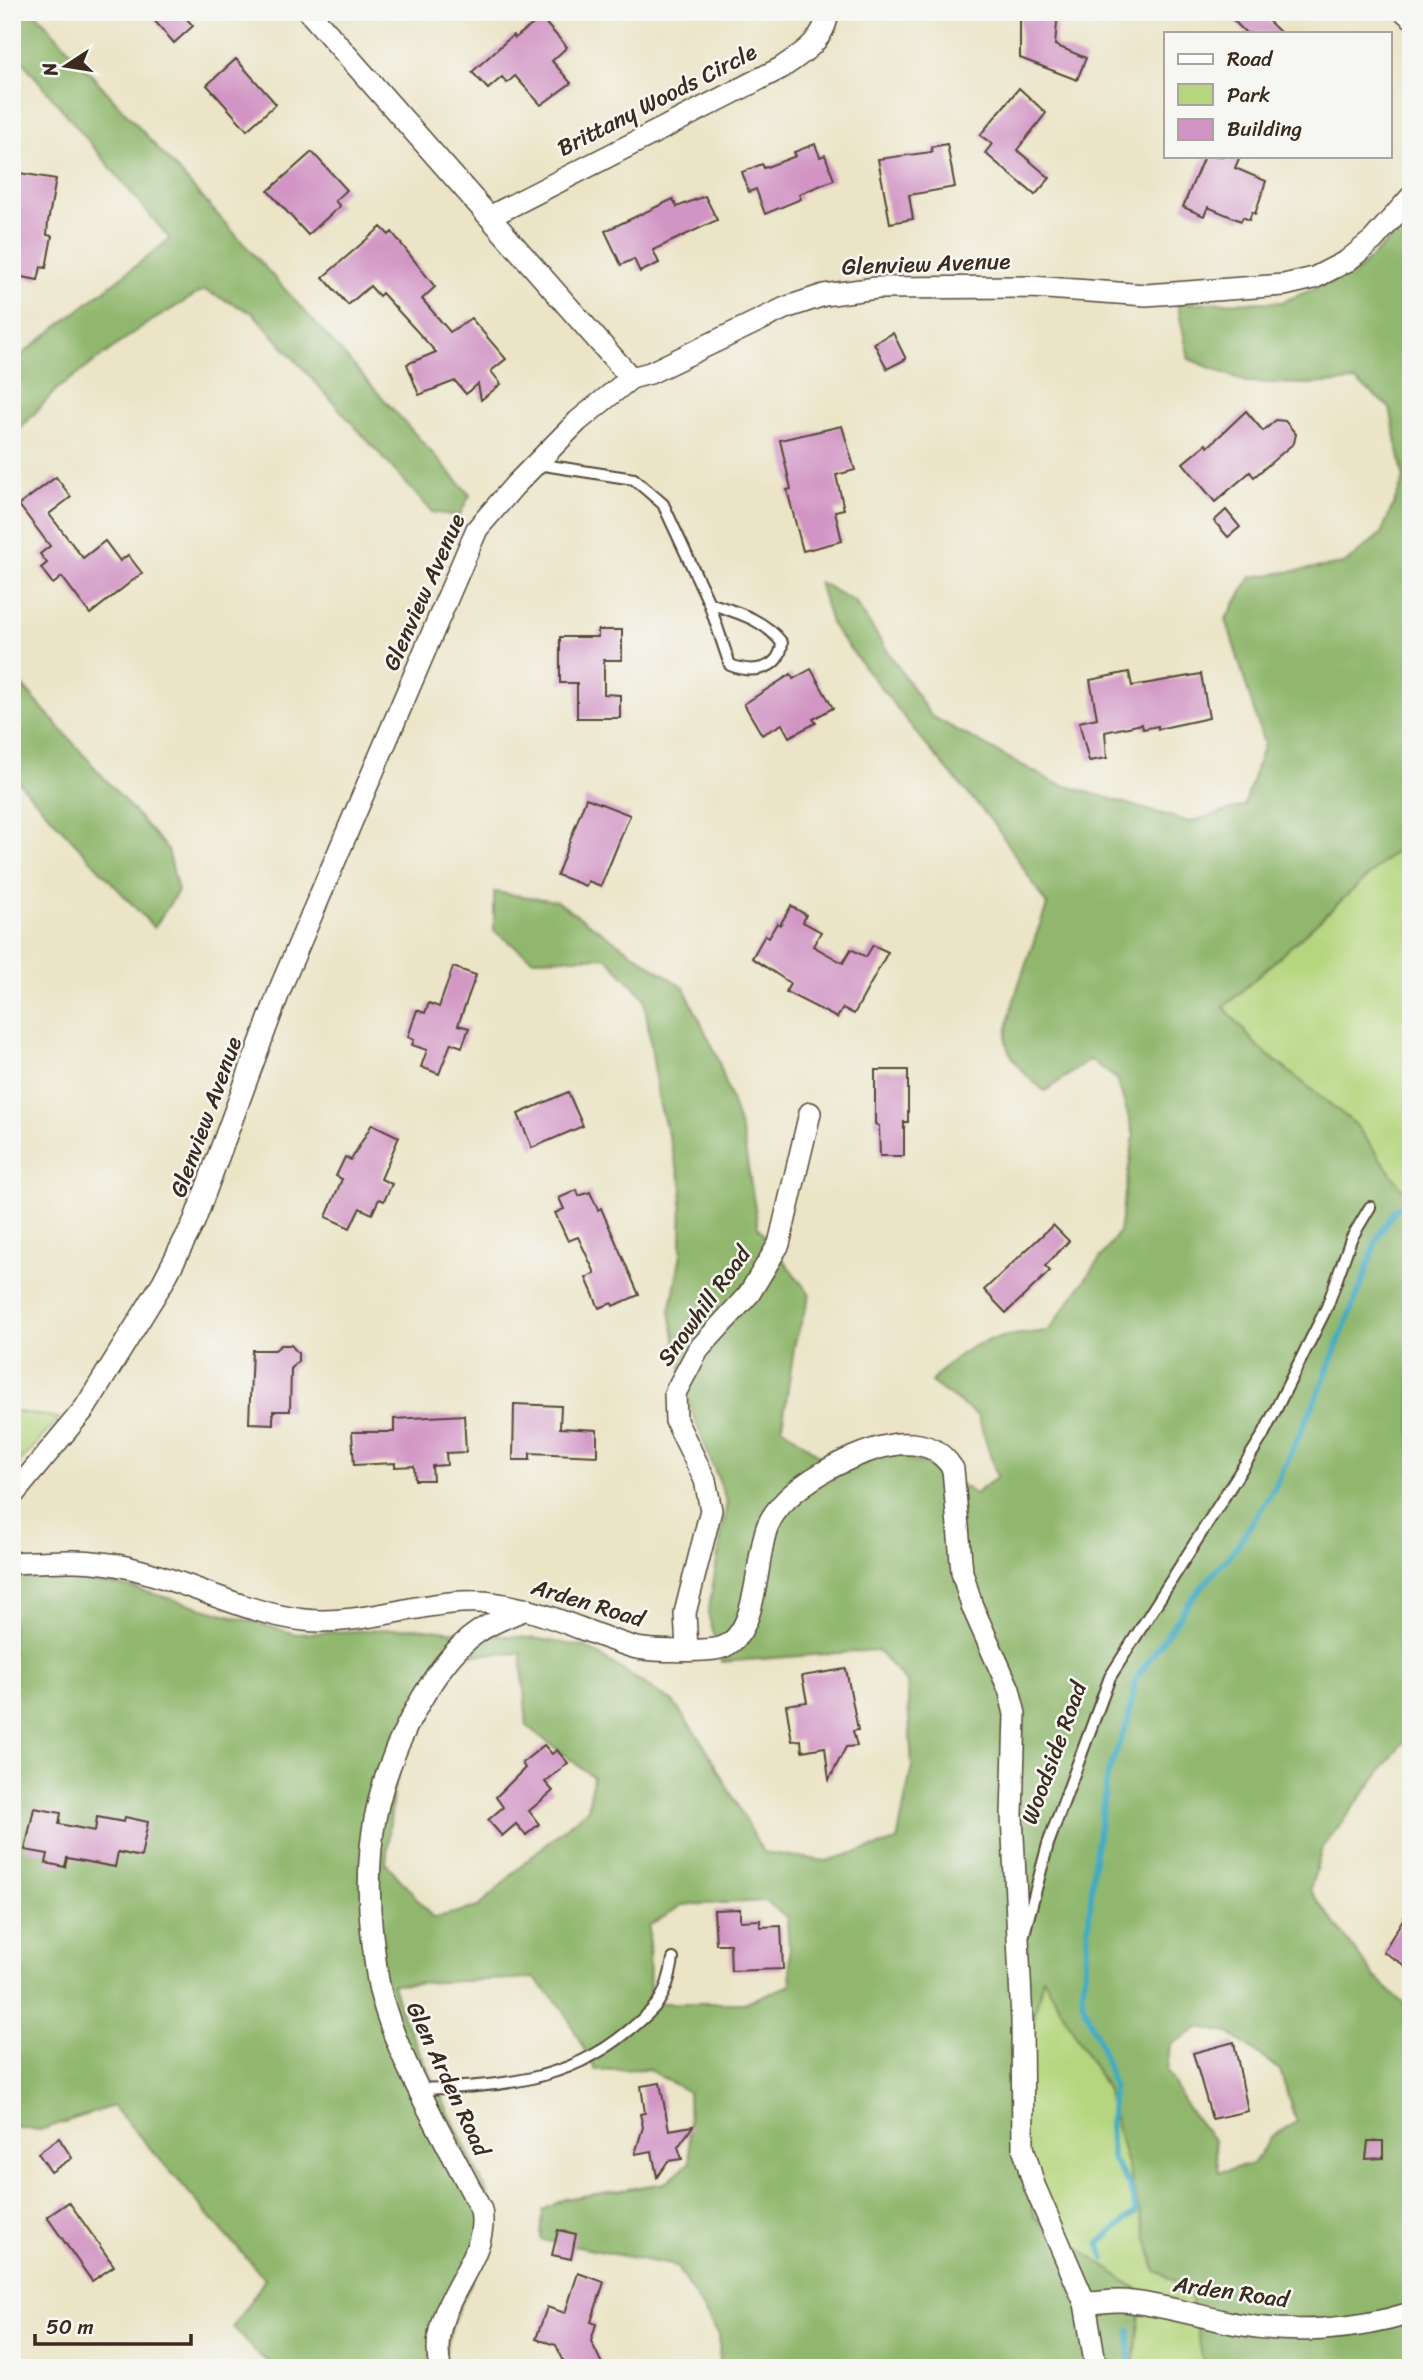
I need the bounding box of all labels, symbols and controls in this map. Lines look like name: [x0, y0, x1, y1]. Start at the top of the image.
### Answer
north arrow: [32, 32, 102, 102]
street label: Brittany Woods Circle: [550, 32, 764, 168]
legend: [1164, 32, 1392, 158]
text: Road: [1227, 40, 1274, 78]
text: N: [32, 59, 68, 80]
text: Park: [1227, 76, 1270, 114]
text: Building: [1227, 110, 1303, 148]
street label: Glenview Avenue: [841, 241, 1011, 287]
street label: Glenview Avenue: [371, 507, 477, 677]
street label: Glenview Avenue: [158, 1031, 254, 1203]
street label: Snowhill Road: [646, 1235, 763, 1375]
street label: Arden Road: [525, 1566, 651, 1640]
street label: Woodside Road: [1009, 1674, 1099, 1830]
street label: Glen Arden Road: [394, 1995, 503, 2165]
street label: Arden Road: [1170, 2263, 1293, 2321]
scale bar: [35, 2303, 191, 2347]
text: 50 m: [46, 2308, 94, 2346]

